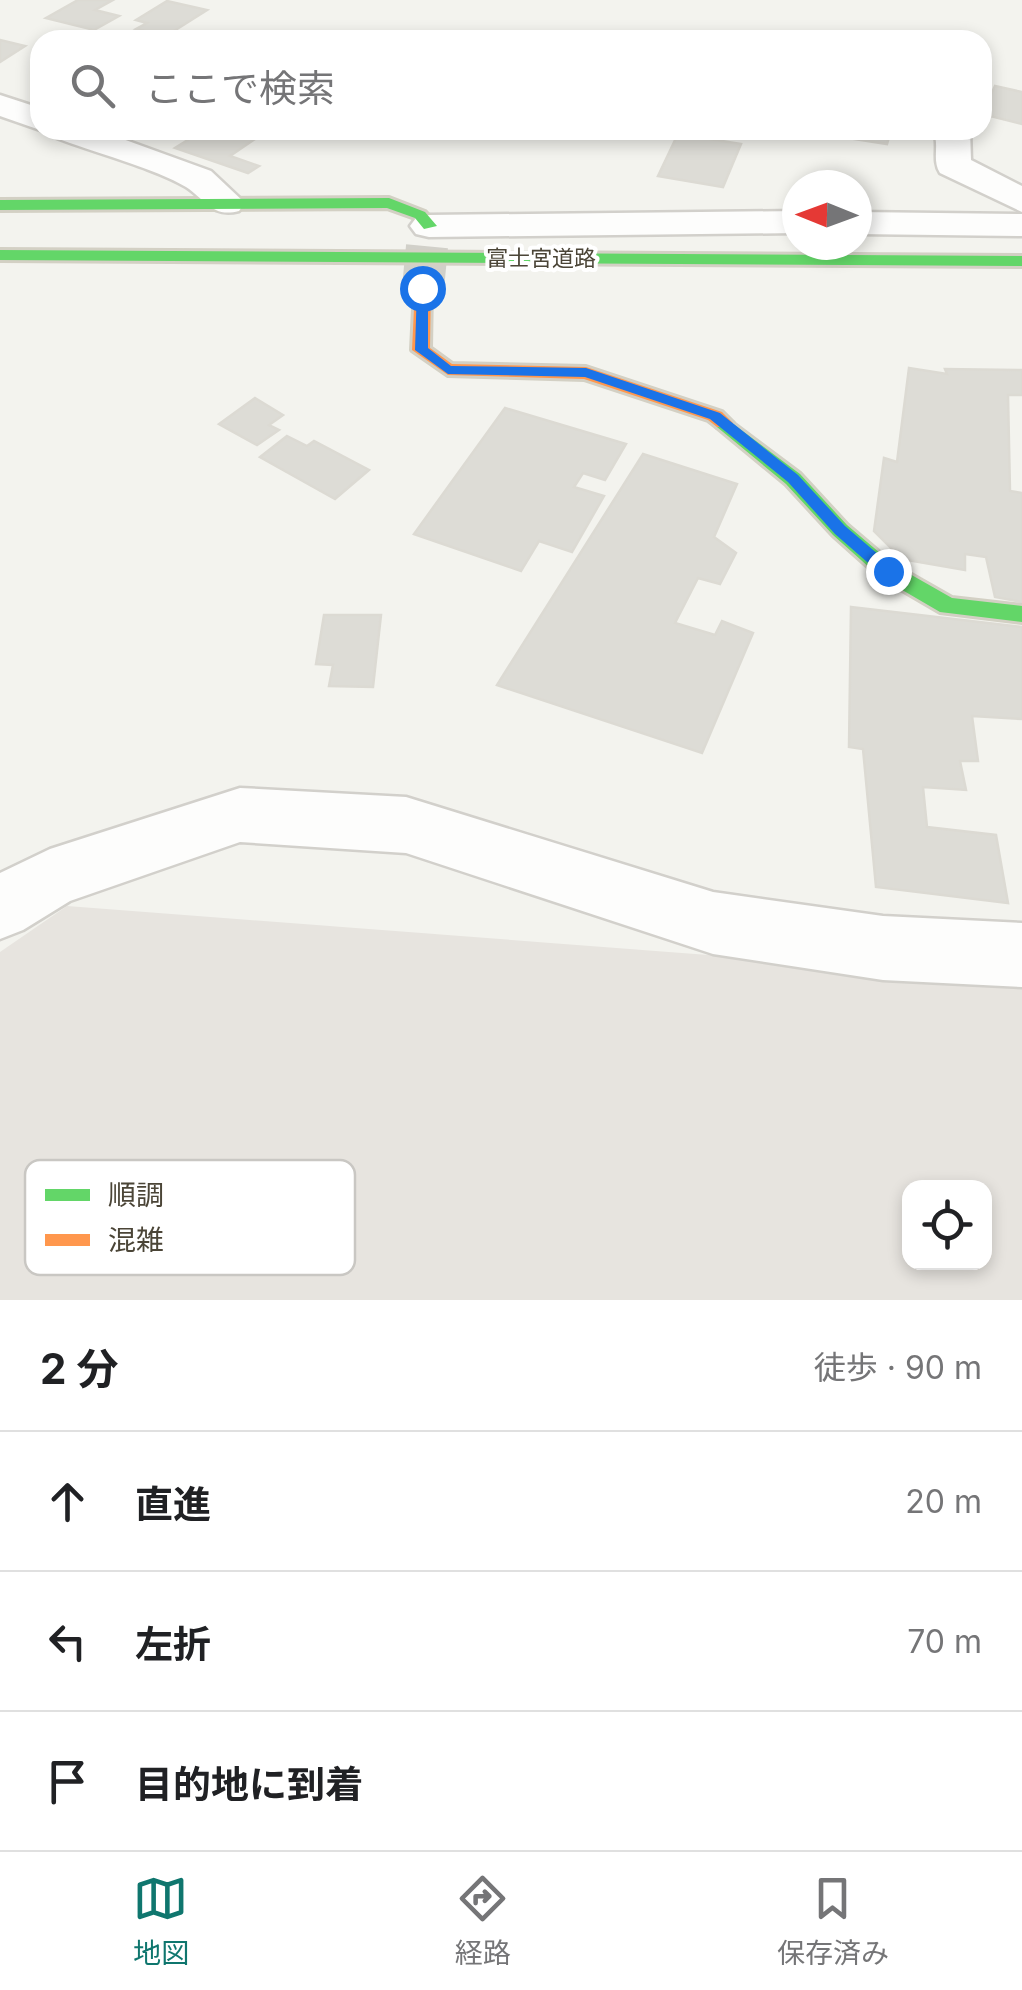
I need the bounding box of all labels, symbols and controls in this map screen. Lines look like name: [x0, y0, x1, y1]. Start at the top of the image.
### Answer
search box: [30, 30, 992, 140]
icon: search: [65, 58, 120, 113]
text: ここで検索: [145, 65, 335, 111]
north arrow: [782, 170, 872, 260]
street label: 富士宮道路: [486, 245, 596, 271]
route start: [400, 266, 446, 312]
route end: [866, 549, 912, 595]
legend: [25, 1160, 355, 1275]
text: 順調: [108, 1178, 164, 1212]
map controls: [902, 1180, 992, 1270]
button: locate: [902, 1180, 992, 1270]
text: 混雑: [108, 1223, 164, 1257]
text: 2 分: [40, 1343, 118, 1394]
text: 徒歩 · 90 m: [814, 1348, 982, 1387]
icon: ahead: [40, 1474, 95, 1529]
text: 直進: [135, 1481, 211, 1527]
text: 20 m: [905, 1482, 982, 1521]
icon: left: [40, 1614, 95, 1669]
text: 左折: [135, 1621, 211, 1667]
text: 70 m: [907, 1622, 982, 1661]
icon: arrive: [40, 1754, 95, 1809]
text: 目的地に到着: [135, 1761, 363, 1807]
tab: 地図: [133, 1871, 189, 1971]
tab: 経路: [455, 1871, 511, 1971]
tab: 保存済み: [777, 1871, 889, 1971]

